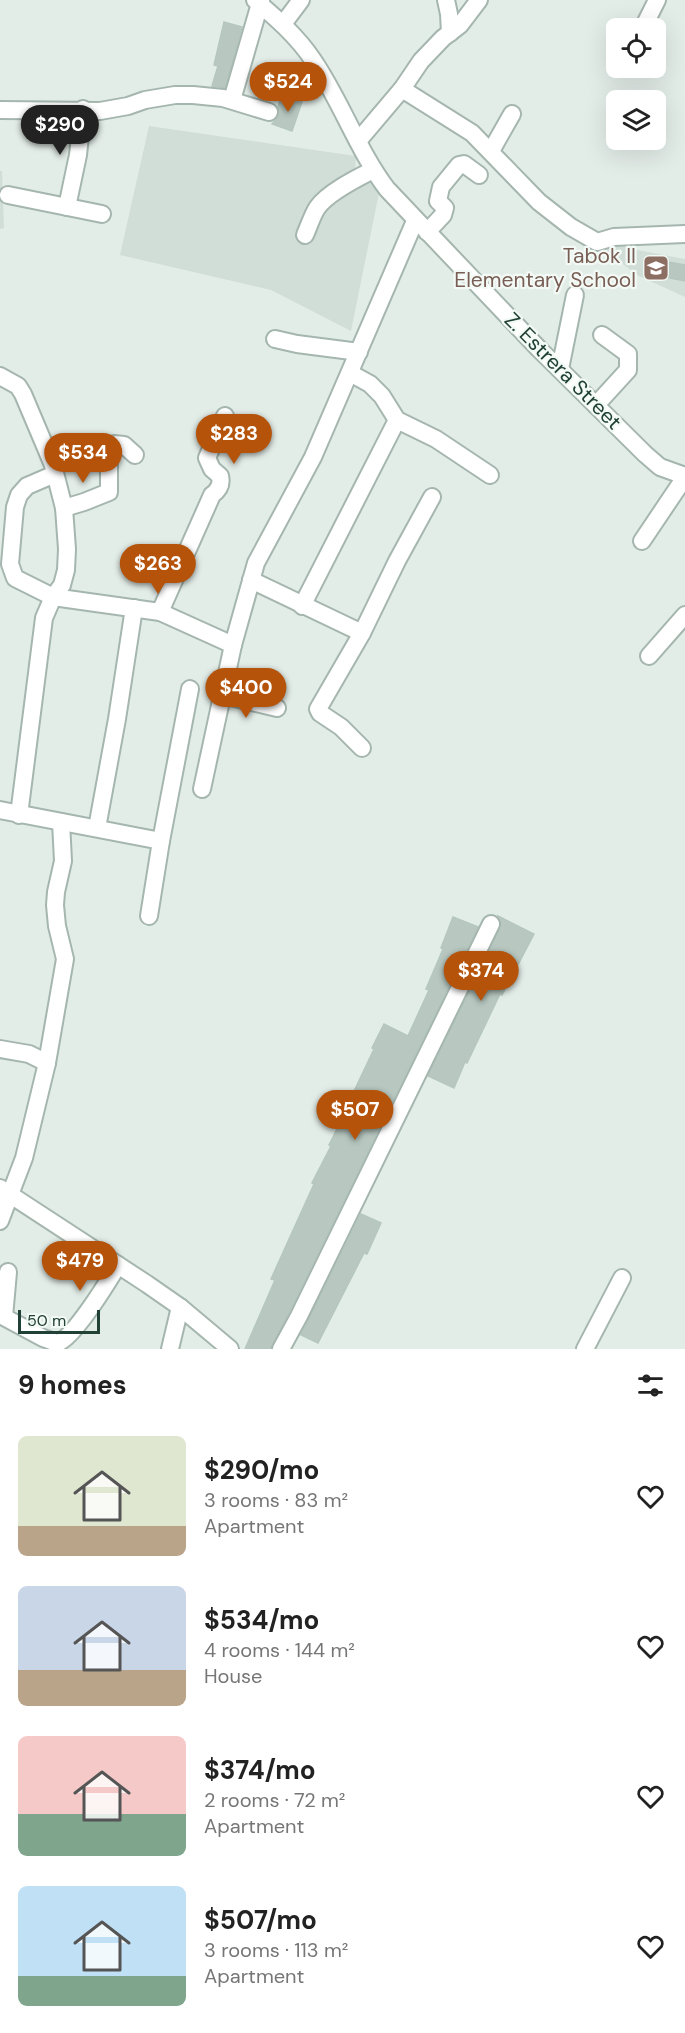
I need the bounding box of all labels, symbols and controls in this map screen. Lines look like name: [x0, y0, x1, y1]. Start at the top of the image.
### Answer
map controls: [606, 18, 666, 150]
button: locate: [606, 18, 666, 78]
pin: $524: [252, 62, 324, 113]
text: $524: [264, 68, 312, 94]
button: layers: [606, 90, 666, 150]
pin: $290: [24, 105, 96, 156]
text: $290: [35, 111, 85, 137]
place label: Tabok II Elementary School: [454, 242, 636, 294]
school or university icon: Tabok II Elementary School: [641, 253, 671, 283]
street label: Z. Estrera Street: [498, 306, 628, 436]
pin: $283: [198, 414, 270, 465]
text: $283: [210, 420, 258, 446]
pin: $534: [47, 433, 119, 484]
text: $534: [58, 439, 108, 465]
pin: $263: [122, 544, 194, 595]
text: $263: [134, 550, 182, 576]
pin: $400: [210, 668, 282, 719]
text: $400: [219, 674, 273, 700]
pin: $374: [445, 951, 517, 1002]
text: $374: [458, 957, 504, 983]
pin: $507: [319, 1090, 391, 1141]
text: $507: [330, 1096, 380, 1122]
pin: $479: [44, 1241, 116, 1292]
text: $479: [56, 1247, 104, 1273]
scale bar: [18, 1307, 100, 1334]
text: 50 m: [27, 1310, 66, 1331]
text: 9 homes: [18, 1368, 127, 1402]
icon: filters: [634, 1369, 667, 1402]
text: $290/mo: [204, 1453, 319, 1487]
icon: home: [66, 1460, 138, 1532]
icon: heart: [634, 1480, 667, 1513]
text: 3 rooms · 83 m²: [204, 1487, 348, 1513]
text: Apartment: [204, 1513, 304, 1539]
text: $534/mo: [204, 1603, 319, 1637]
icon: home: [66, 1610, 138, 1682]
icon: heart: [634, 1630, 667, 1663]
text: 4 rooms · 144 m²: [204, 1637, 355, 1663]
text: House: [204, 1663, 262, 1689]
text: $374/mo: [204, 1753, 316, 1787]
icon: home: [66, 1760, 138, 1832]
icon: heart: [634, 1780, 667, 1813]
text: 2 rooms · 72 m²: [204, 1787, 345, 1813]
text: Apartment: [204, 1813, 304, 1839]
text: $507/mo: [204, 1903, 317, 1937]
icon: home: [66, 1910, 138, 1982]
icon: heart: [634, 1930, 667, 1963]
text: 3 rooms · 113 m²: [204, 1937, 348, 1963]
text: Apartment: [204, 1963, 304, 1989]

